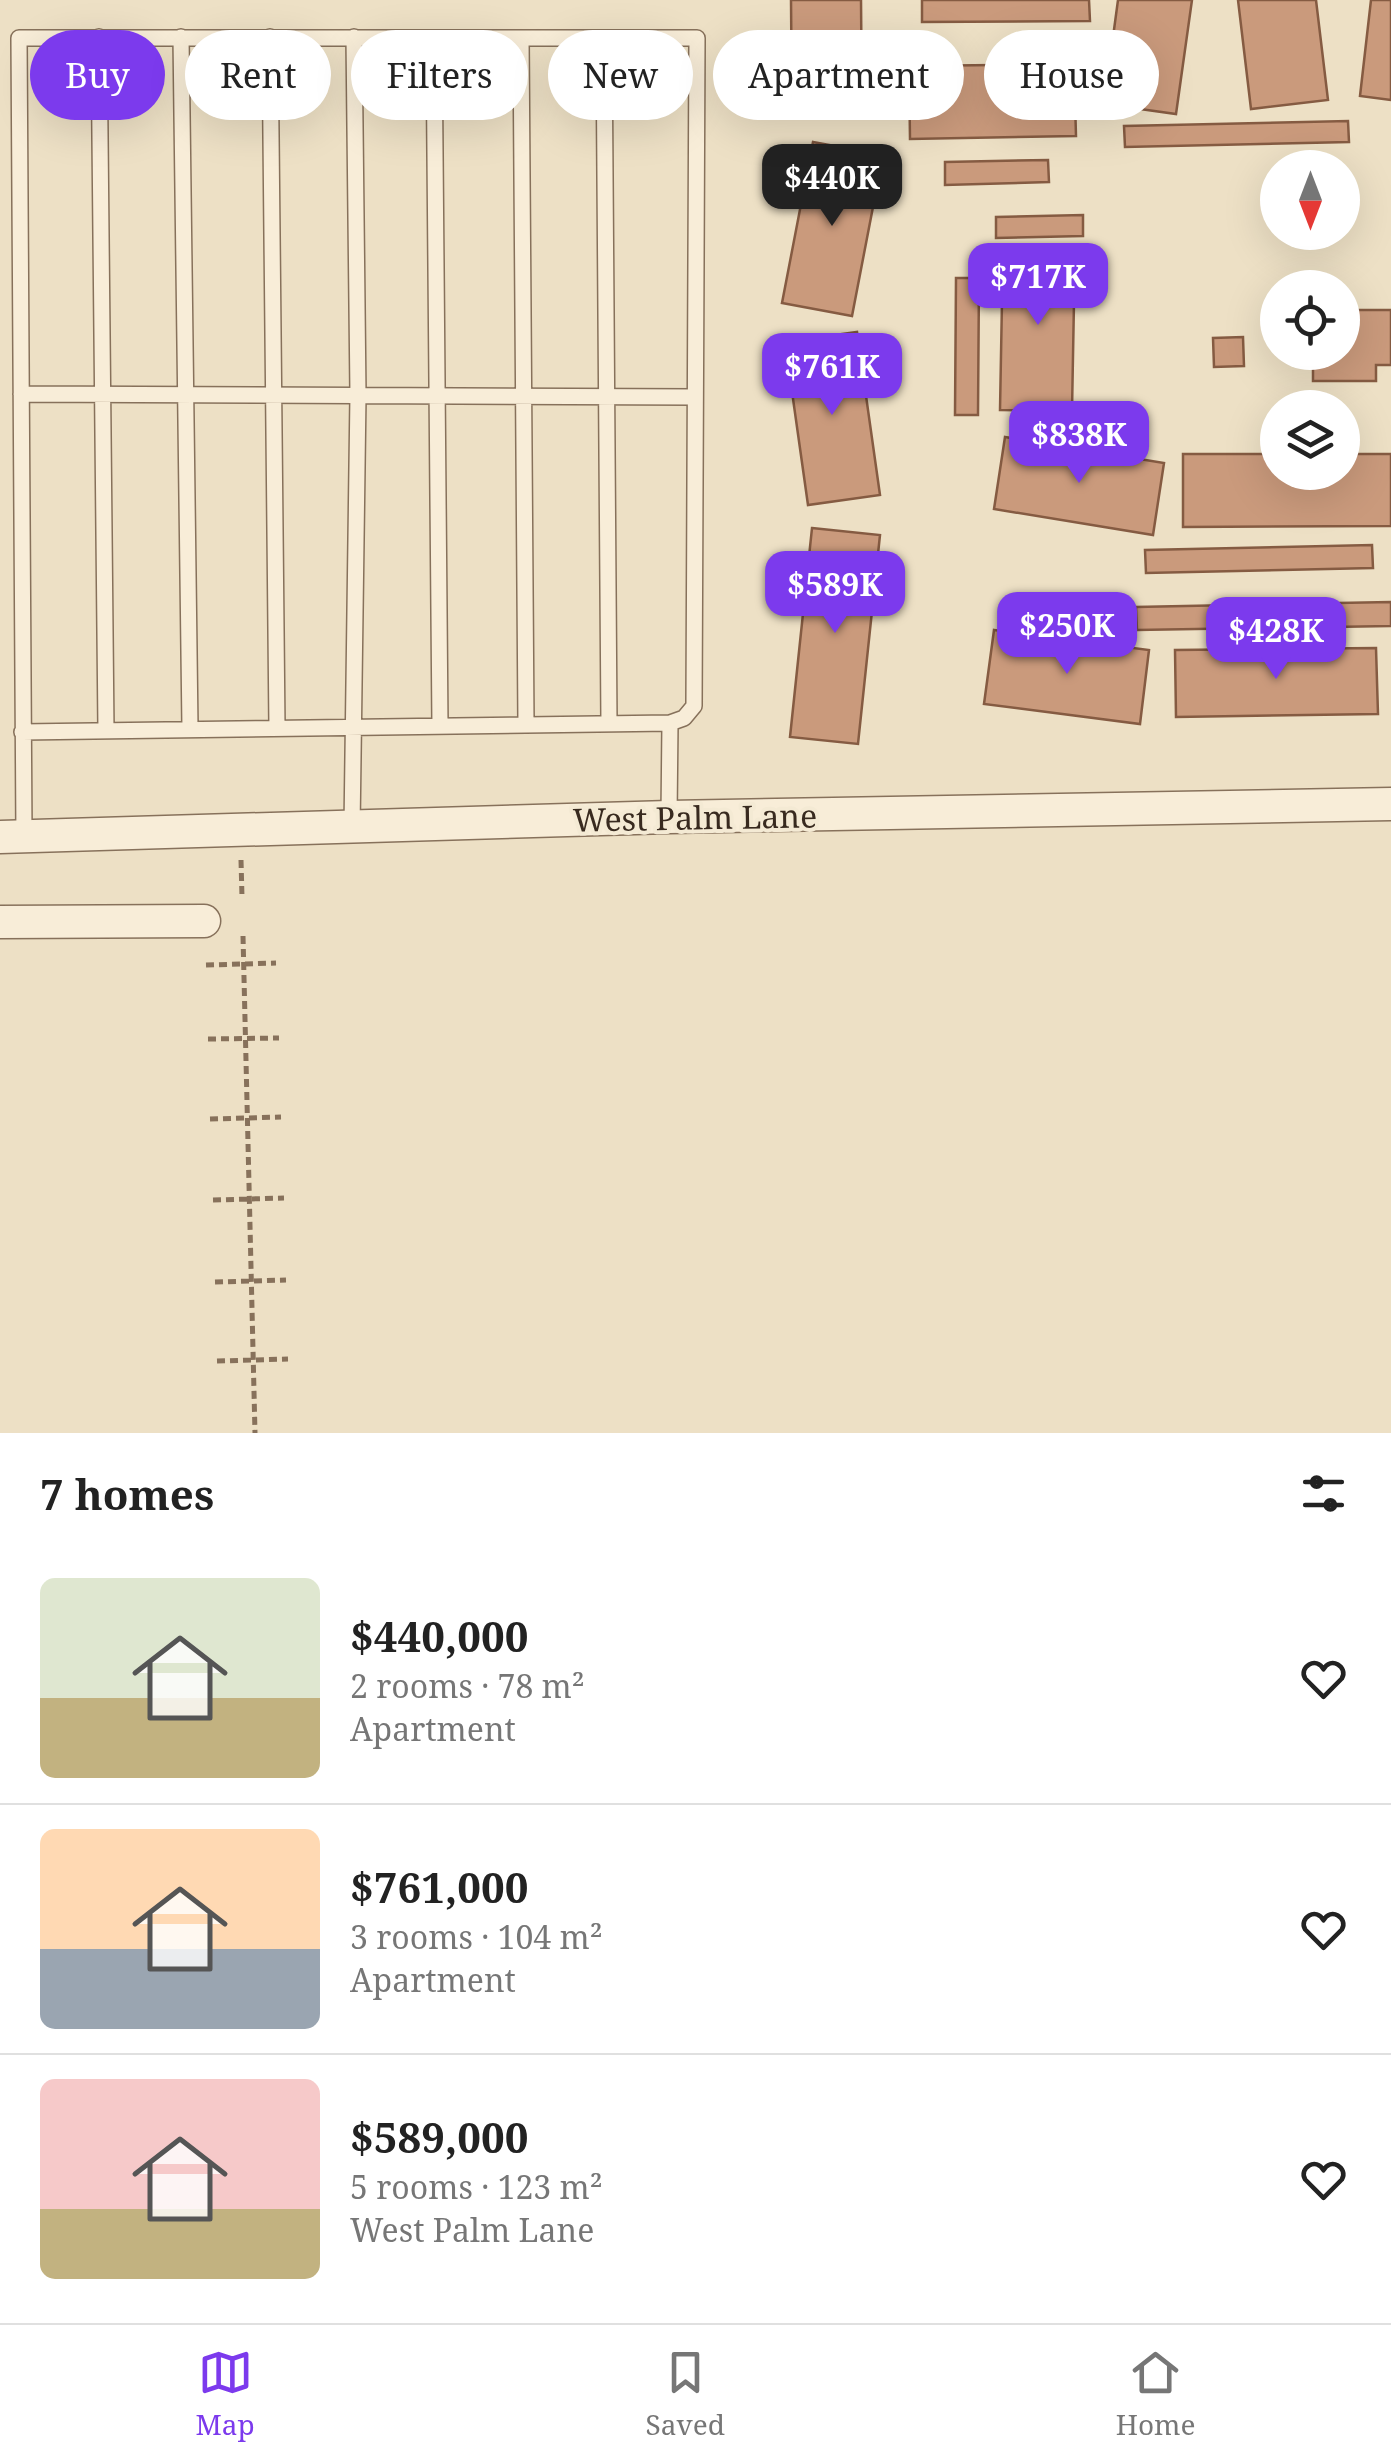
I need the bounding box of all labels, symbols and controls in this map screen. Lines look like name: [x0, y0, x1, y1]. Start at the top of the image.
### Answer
chip: Buy: [30, 30, 165, 120]
chip: Rent: [185, 30, 331, 120]
chip: Filters: [351, 30, 528, 120]
chip: New: [548, 30, 693, 120]
chip: Apartment: [713, 30, 964, 120]
chip: House: [984, 30, 1159, 120]
pin: $440K: [762, 144, 902, 229]
north arrow: [1260, 150, 1360, 250]
map controls: [1260, 150, 1360, 490]
text: $440K: [784, 155, 880, 198]
pin: $717K: [968, 243, 1108, 328]
text: $717K: [990, 254, 1086, 297]
button: locate: [1260, 270, 1360, 370]
pin: $761K: [762, 333, 902, 418]
text: $761K: [784, 344, 880, 387]
button: layers: [1260, 390, 1360, 490]
pin: $838K: [1009, 401, 1149, 486]
text: $838K: [1031, 412, 1127, 455]
pin: $589K: [765, 551, 905, 636]
text: $589K: [787, 562, 883, 605]
pin: $250K: [997, 592, 1137, 677]
pin: $428K: [1206, 597, 1346, 682]
text: $250K: [1019, 603, 1115, 646]
text: $428K: [1228, 608, 1324, 651]
street label: West Palm Lane: [573, 793, 817, 841]
text: 7 homes: [40, 1465, 214, 1522]
icon: filters: [1296, 1466, 1351, 1521]
text: $440,000: [350, 1607, 528, 1664]
icon: home: [120, 1618, 240, 1738]
icon: heart: [1296, 1651, 1351, 1706]
text: 2 rooms · 78 m²: [350, 1664, 585, 1707]
text: Apartment: [350, 1707, 516, 1750]
text: $761,000: [350, 1858, 528, 1915]
icon: home: [120, 1869, 240, 1989]
icon: heart: [1296, 1902, 1351, 1957]
text: 3 rooms · 104 m²: [350, 1915, 603, 1958]
text: Apartment: [350, 1958, 516, 2001]
text: $589,000: [350, 2108, 528, 2165]
icon: home: [120, 2119, 240, 2239]
icon: heart: [1296, 2152, 1351, 2207]
text: 5 rooms · 123 m²: [350, 2165, 603, 2208]
text: West Palm Lane: [350, 2208, 594, 2251]
tab: Map: [195, 2345, 255, 2443]
tab: Saved: [646, 2345, 725, 2443]
tab: Home: [1116, 2345, 1196, 2443]

